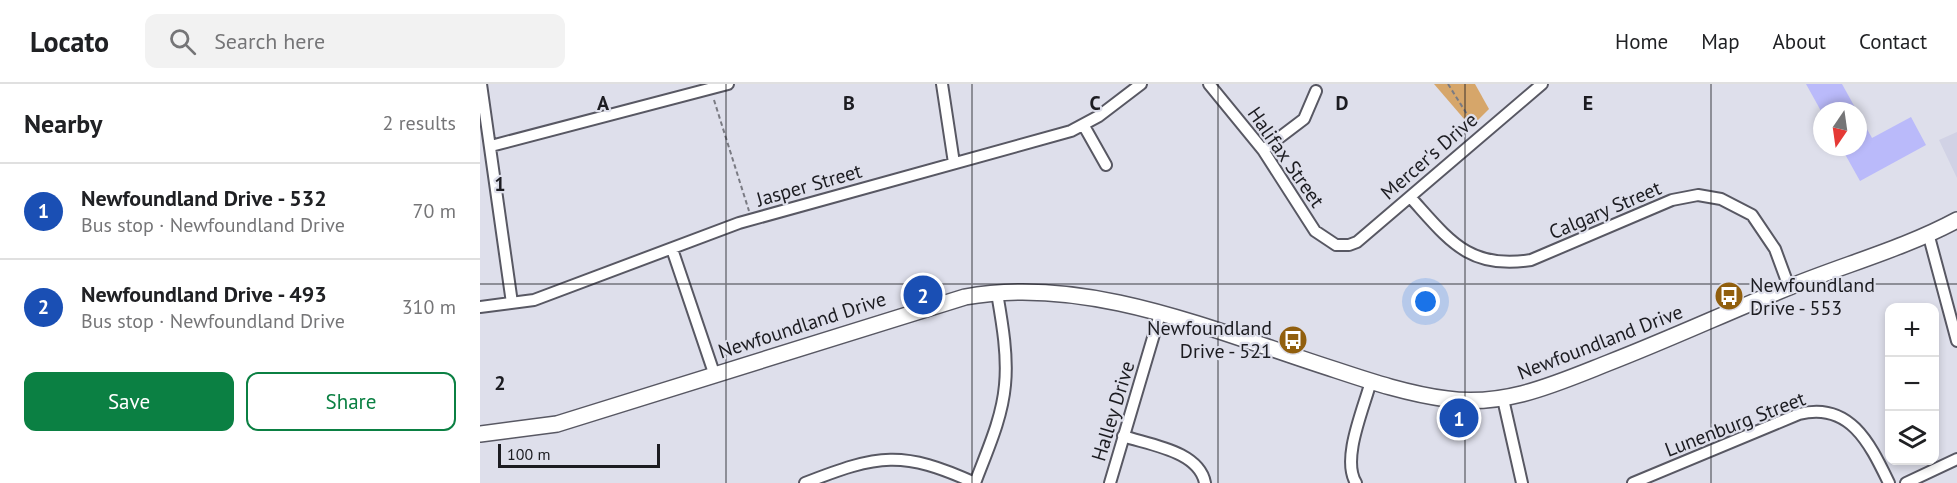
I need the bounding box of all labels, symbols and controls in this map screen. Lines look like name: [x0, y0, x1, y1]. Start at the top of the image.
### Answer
search box: [145, 14, 565, 68]
text: Locato: [30, 23, 109, 60]
icon: search: [166, 25, 199, 58]
text: Search here: [214, 27, 325, 55]
text: Home: [1615, 28, 1668, 55]
text: Map: [1701, 28, 1740, 55]
text: About: [1773, 28, 1826, 55]
text: Contact: [1859, 28, 1927, 55]
text: A: [597, 90, 610, 116]
text: B: [843, 90, 855, 116]
text: C: [1089, 90, 1101, 116]
text: D: [1336, 90, 1349, 116]
text: E: [1583, 90, 1593, 116]
street label: Halifax Street: [1242, 102, 1330, 213]
north arrow: [1813, 102, 1867, 156]
text: Nearby: [24, 107, 102, 140]
street label: Mercer's Drive: [1375, 107, 1483, 205]
text: 2 results: [383, 110, 456, 136]
street label: Jasper Street: [752, 158, 865, 213]
text: 1: [494, 171, 506, 197]
street label: Calgary Street: [1545, 175, 1665, 245]
text: Newfoundland Drive - 532: [81, 184, 327, 212]
text: 1: [38, 198, 49, 224]
text: 70 m: [413, 198, 456, 224]
text: Bus stop · Newfoundland Drive: [81, 212, 345, 238]
pin: 2: [904, 272, 942, 318]
place label: Newfoundland Drive - 553: [1750, 272, 1875, 321]
text: Newfoundland Drive - 493: [81, 280, 327, 308]
bus stop icon: Newfoundland Drive - 553: [1713, 280, 1745, 312]
street label: Newfoundland Drive: [715, 286, 889, 364]
your location: [1411, 287, 1440, 316]
text: 2: [38, 294, 49, 320]
text: 310 m: [402, 294, 456, 320]
street label: Newfoundland Drive: [1514, 298, 1686, 386]
map controls: [1885, 303, 1939, 465]
button: +: [1885, 303, 1939, 357]
text: Bus stop · Newfoundland Drive: [81, 308, 345, 334]
place label: Newfoundland Drive - 521: [1147, 315, 1272, 364]
bus stop icon: Newfoundland Drive - 521: [1277, 324, 1309, 356]
button: −: [1885, 357, 1939, 411]
street label: Halley Drive: [1085, 358, 1141, 464]
text: 2: [494, 370, 506, 396]
button: Save: [24, 372, 234, 431]
button: Share: [246, 372, 456, 431]
street label: Lunenburg Street: [1661, 385, 1809, 463]
pin: 1: [1440, 396, 1478, 440]
button: layers: [1885, 411, 1939, 465]
scale bar: [498, 441, 660, 468]
text: 100 m: [507, 444, 550, 464]

